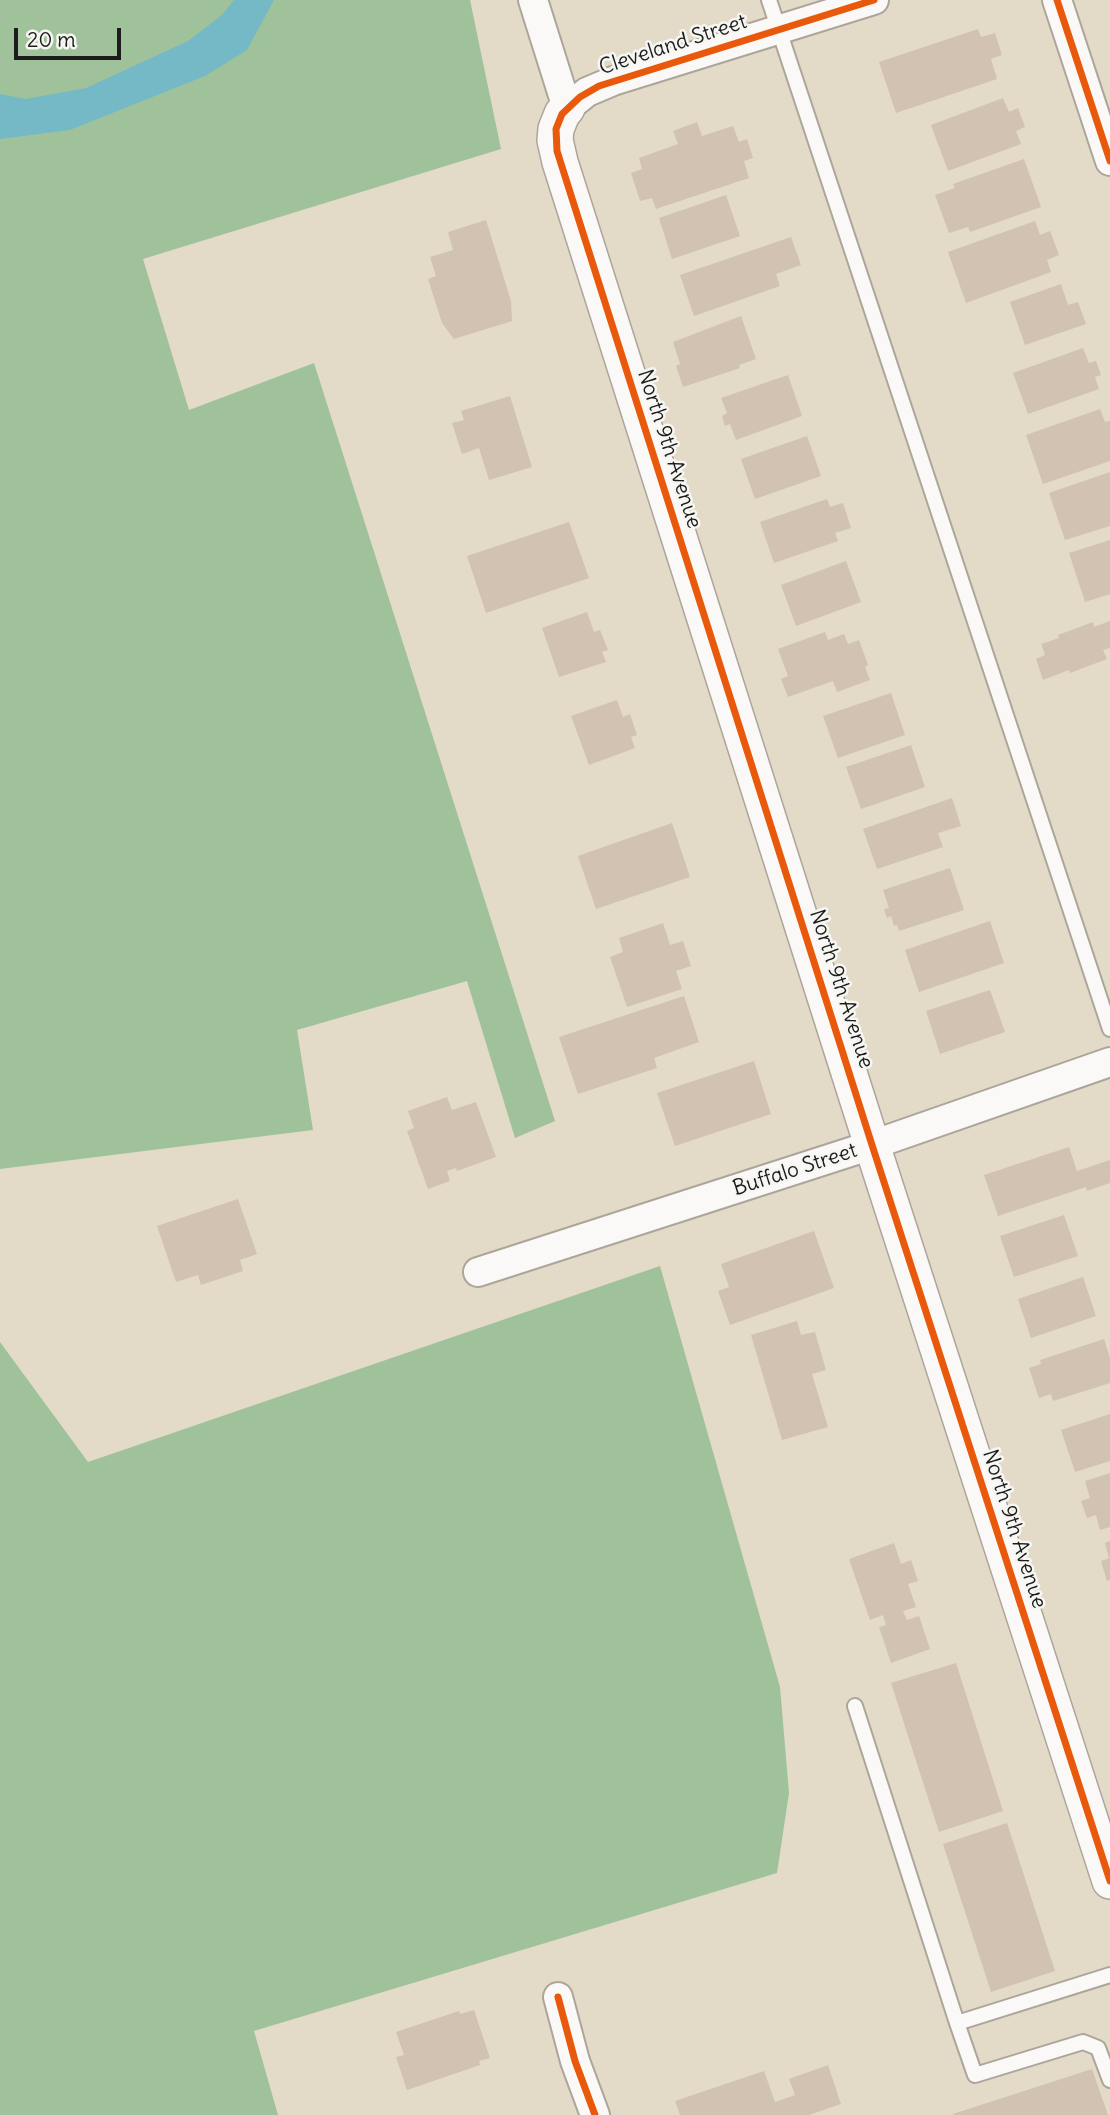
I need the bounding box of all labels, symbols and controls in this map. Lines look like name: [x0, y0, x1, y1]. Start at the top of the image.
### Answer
street label: Cleveland Street: [596, 9, 750, 81]
scale bar: [18, 14, 124, 58]
text: 20 m: [27, 26, 76, 53]
street label: North 9th Avenue: [631, 366, 707, 532]
street label: North 9th Avenue: [803, 906, 879, 1072]
street label: Buffalo Street: [730, 1138, 860, 1202]
street label: North 9th Avenue: [976, 1446, 1052, 1612]

